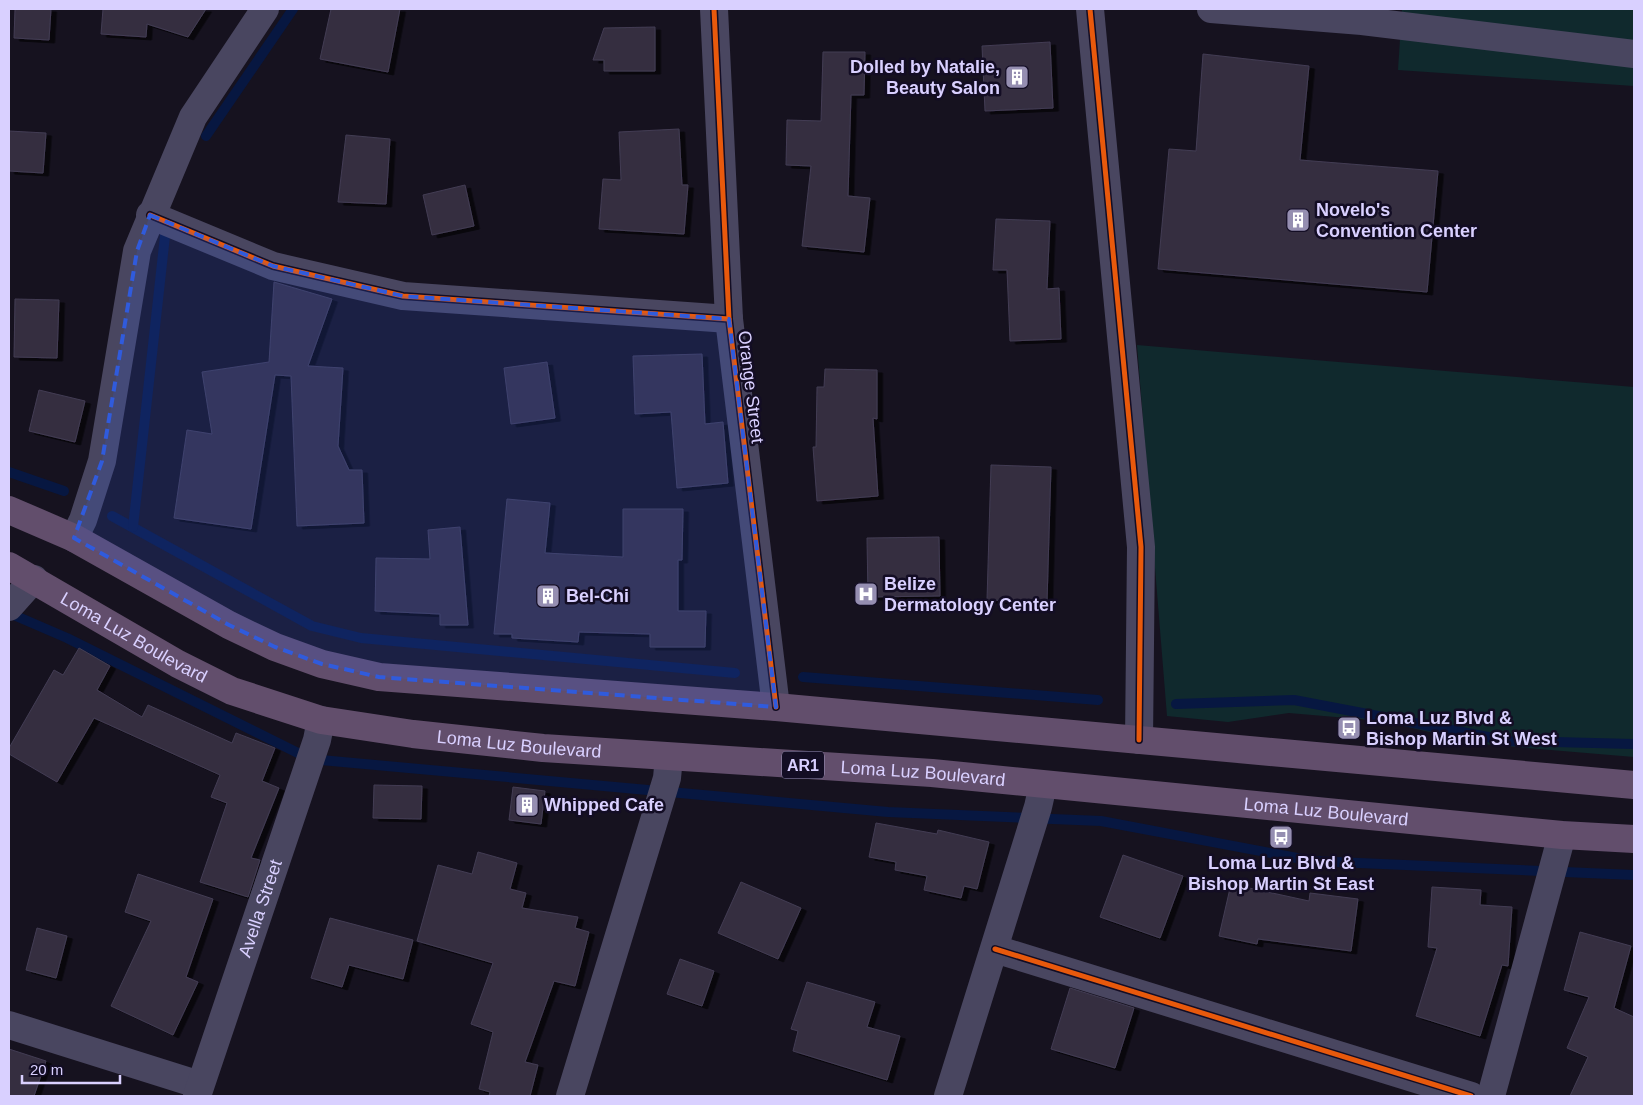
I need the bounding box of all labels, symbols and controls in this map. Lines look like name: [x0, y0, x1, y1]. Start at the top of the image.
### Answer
place label: Dolled by Natalie, Beauty Salon: [850, 57, 1000, 98]
building icon: Dolled by Natalie, Beauty Salon: [1004, 64, 1030, 90]
place label: Novelo's Convention Center: [1316, 200, 1477, 241]
building icon: Novelo's Convention Center: [1285, 207, 1311, 233]
street label: Orange Street: [734, 330, 768, 444]
place label: Belize Dermatology Center: [884, 574, 1056, 615]
hospital icon: Belize Dermatology Center: [853, 581, 879, 607]
building icon: Bel-Chi: [535, 583, 561, 609]
place label: Bel-Chi: [566, 586, 629, 606]
street label: Loma Luz Boulevard: [57, 588, 210, 687]
place label: Loma Luz Blvd & Bishop Martin St West: [1366, 708, 1557, 749]
bus stop icon: Loma Luz Blvd & Bishop Martin St West: [1336, 715, 1362, 741]
street label: Loma Luz Boulevard: [436, 727, 602, 762]
road number: AR1: [782, 752, 824, 778]
street label: Loma Luz Boulevard: [840, 757, 1006, 790]
building icon: Whipped Cafe: [514, 792, 540, 818]
street label: Loma Luz Boulevard: [1243, 794, 1409, 830]
place label: Whipped Cafe: [544, 795, 664, 815]
bus stop icon: Loma Luz Blvd & Bishop Martin St East: [1268, 824, 1294, 850]
place label: Loma Luz Blvd & Bishop Martin St East: [1188, 853, 1374, 894]
street label: Avella Street: [235, 857, 286, 960]
scale bar: [22, 1052, 120, 1084]
text: 20 m: [30, 1061, 63, 1078]

